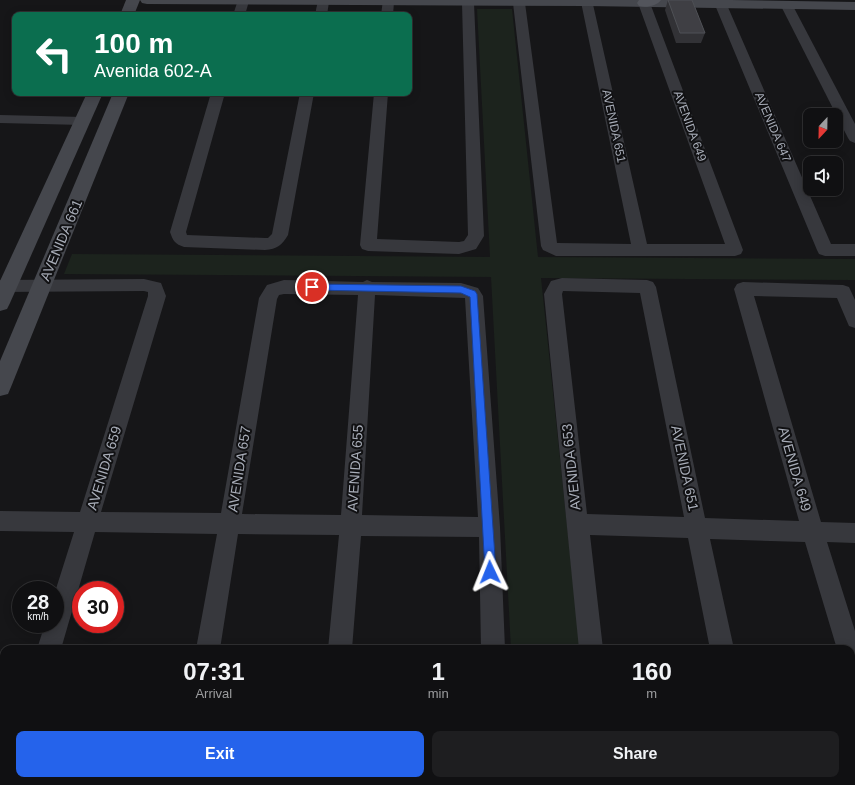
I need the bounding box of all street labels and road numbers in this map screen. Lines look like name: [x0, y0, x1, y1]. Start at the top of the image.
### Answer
street label: AVENIDA 651: [599, 88, 629, 164]
street label: AVENIDA 649: [671, 89, 709, 164]
street label: AVENIDA 647: [752, 90, 794, 164]
street label: AVENIDA 661: [37, 197, 85, 283]
street label: AVENIDA 653: [558, 423, 583, 511]
street label: AVENIDA 659: [84, 424, 124, 512]
street label: AVENIDA 655: [344, 424, 366, 512]
street label: AVENIDA 651: [668, 424, 702, 512]
street label: AVENIDA 657: [224, 425, 254, 513]
street label: AVENIDA 649: [775, 425, 815, 513]

